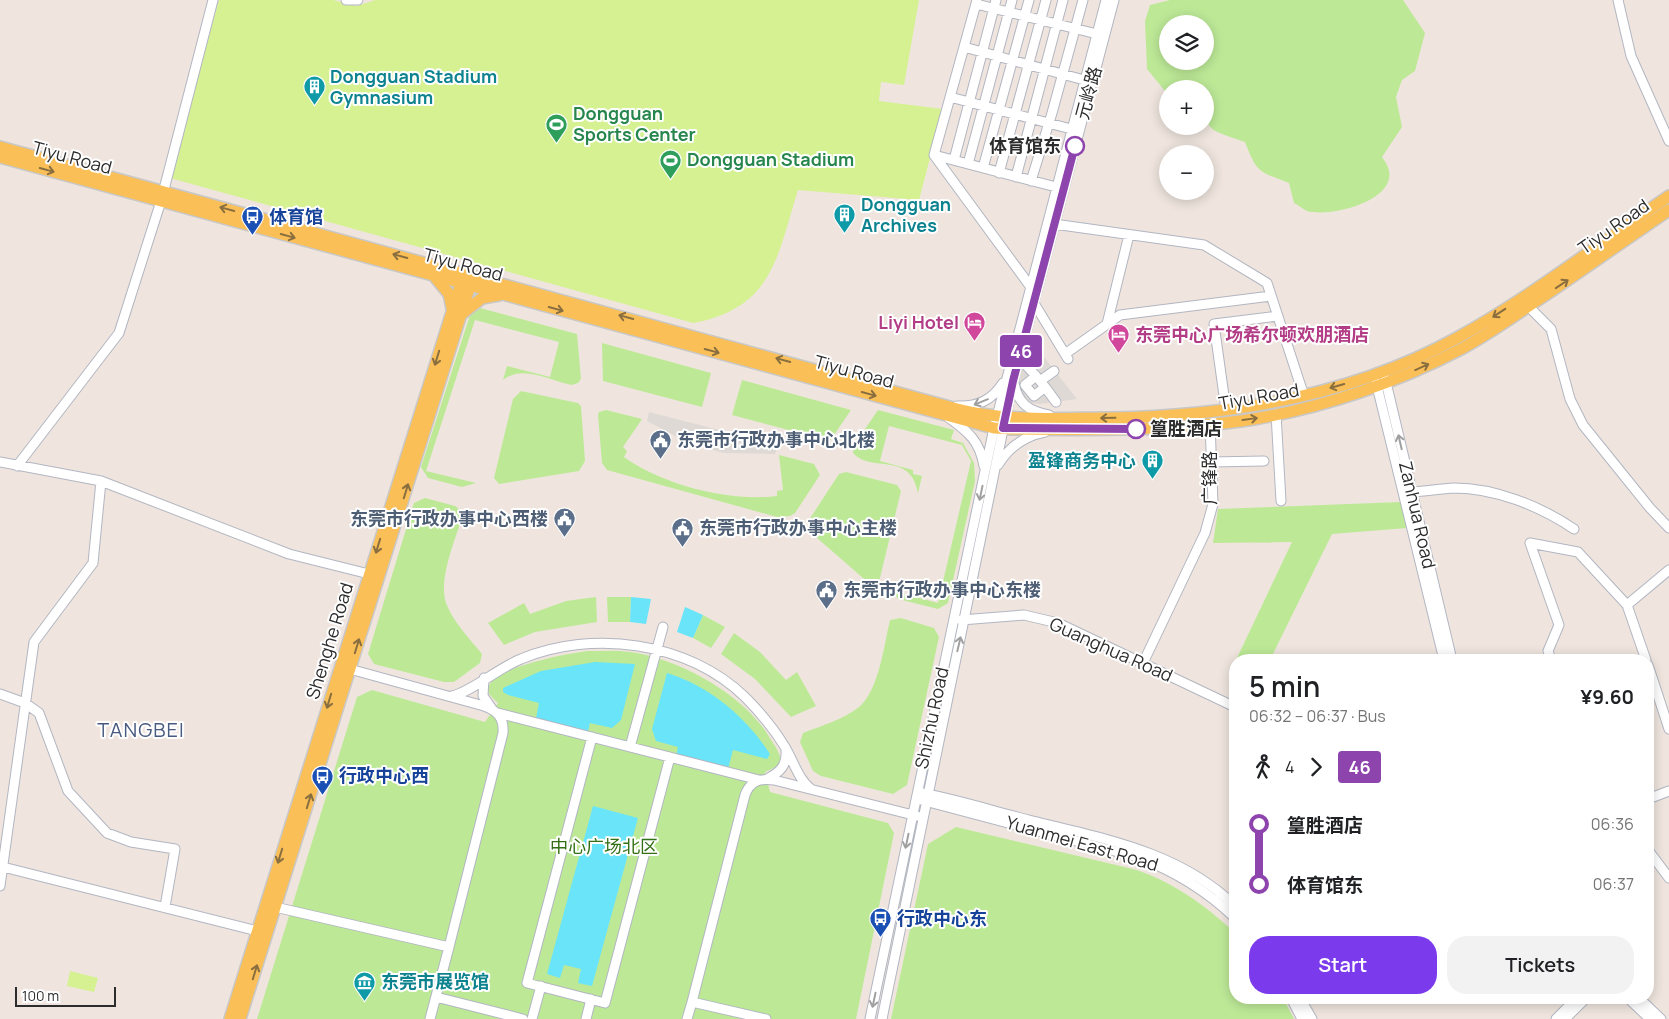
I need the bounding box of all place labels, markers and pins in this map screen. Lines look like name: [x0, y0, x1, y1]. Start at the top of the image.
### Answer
place label: Dongguan Stadium Gymnasium: [330, 64, 497, 109]
building icon: Dongguan Stadium Gymnasium: [302, 75, 326, 106]
place label: Dongguan Sports Center: [573, 101, 696, 146]
sports icon: Dongguan Sports Center: [545, 112, 569, 143]
place label: 体育馆东: [989, 133, 1061, 157]
marker: 体育馆东: [1065, 136, 1085, 156]
place label: Dongguan Stadium: [687, 147, 854, 171]
sports icon: Dongguan Stadium: [659, 148, 683, 179]
place label: Dongguan Archives: [861, 192, 951, 237]
building icon: Dongguan Archives: [833, 203, 857, 234]
place label: 体育馆: [269, 204, 323, 228]
bus stop icon: 体育馆: [241, 205, 265, 236]
place label: Liyi Hotel: [878, 310, 959, 334]
hotel icon: Liyi Hotel: [963, 311, 987, 342]
place label: 东莞中心广场希尔顿欢朋酒店: [1135, 322, 1369, 346]
hotel icon: 东莞中心广场希尔顿欢朋酒店: [1107, 323, 1131, 354]
place label: 篁胜酒店: [1150, 416, 1222, 440]
marker: 篁胜酒店: [1126, 419, 1146, 439]
place label: 东莞市行政办事中心北楼: [677, 427, 875, 451]
public building icon: 东莞市行政办事中心北楼: [649, 428, 673, 459]
place label: 盈锋商务中心: [1028, 448, 1136, 472]
building icon: 盈锋商务中心: [1140, 449, 1164, 480]
place label: 东莞市行政办事中心西楼: [350, 506, 548, 530]
public building icon: 东莞市行政办事中心西楼: [552, 507, 576, 538]
place label: 东莞市行政办事中心主楼: [699, 515, 897, 539]
public building icon: 东莞市行政办事中心主楼: [671, 516, 695, 547]
place label: 东莞市行政办事中心东楼: [843, 577, 1041, 601]
public building icon: 东莞市行政办事中心东楼: [815, 578, 839, 609]
place label: 行政中心西: [339, 763, 429, 787]
bus stop icon: 行政中心西: [311, 764, 335, 795]
place label: 行政中心东: [897, 906, 987, 930]
bus stop icon: 行政中心东: [869, 907, 893, 938]
place label: 东莞市展览馆: [381, 969, 489, 993]
museum icon: 东莞市展览馆: [353, 970, 377, 1001]

